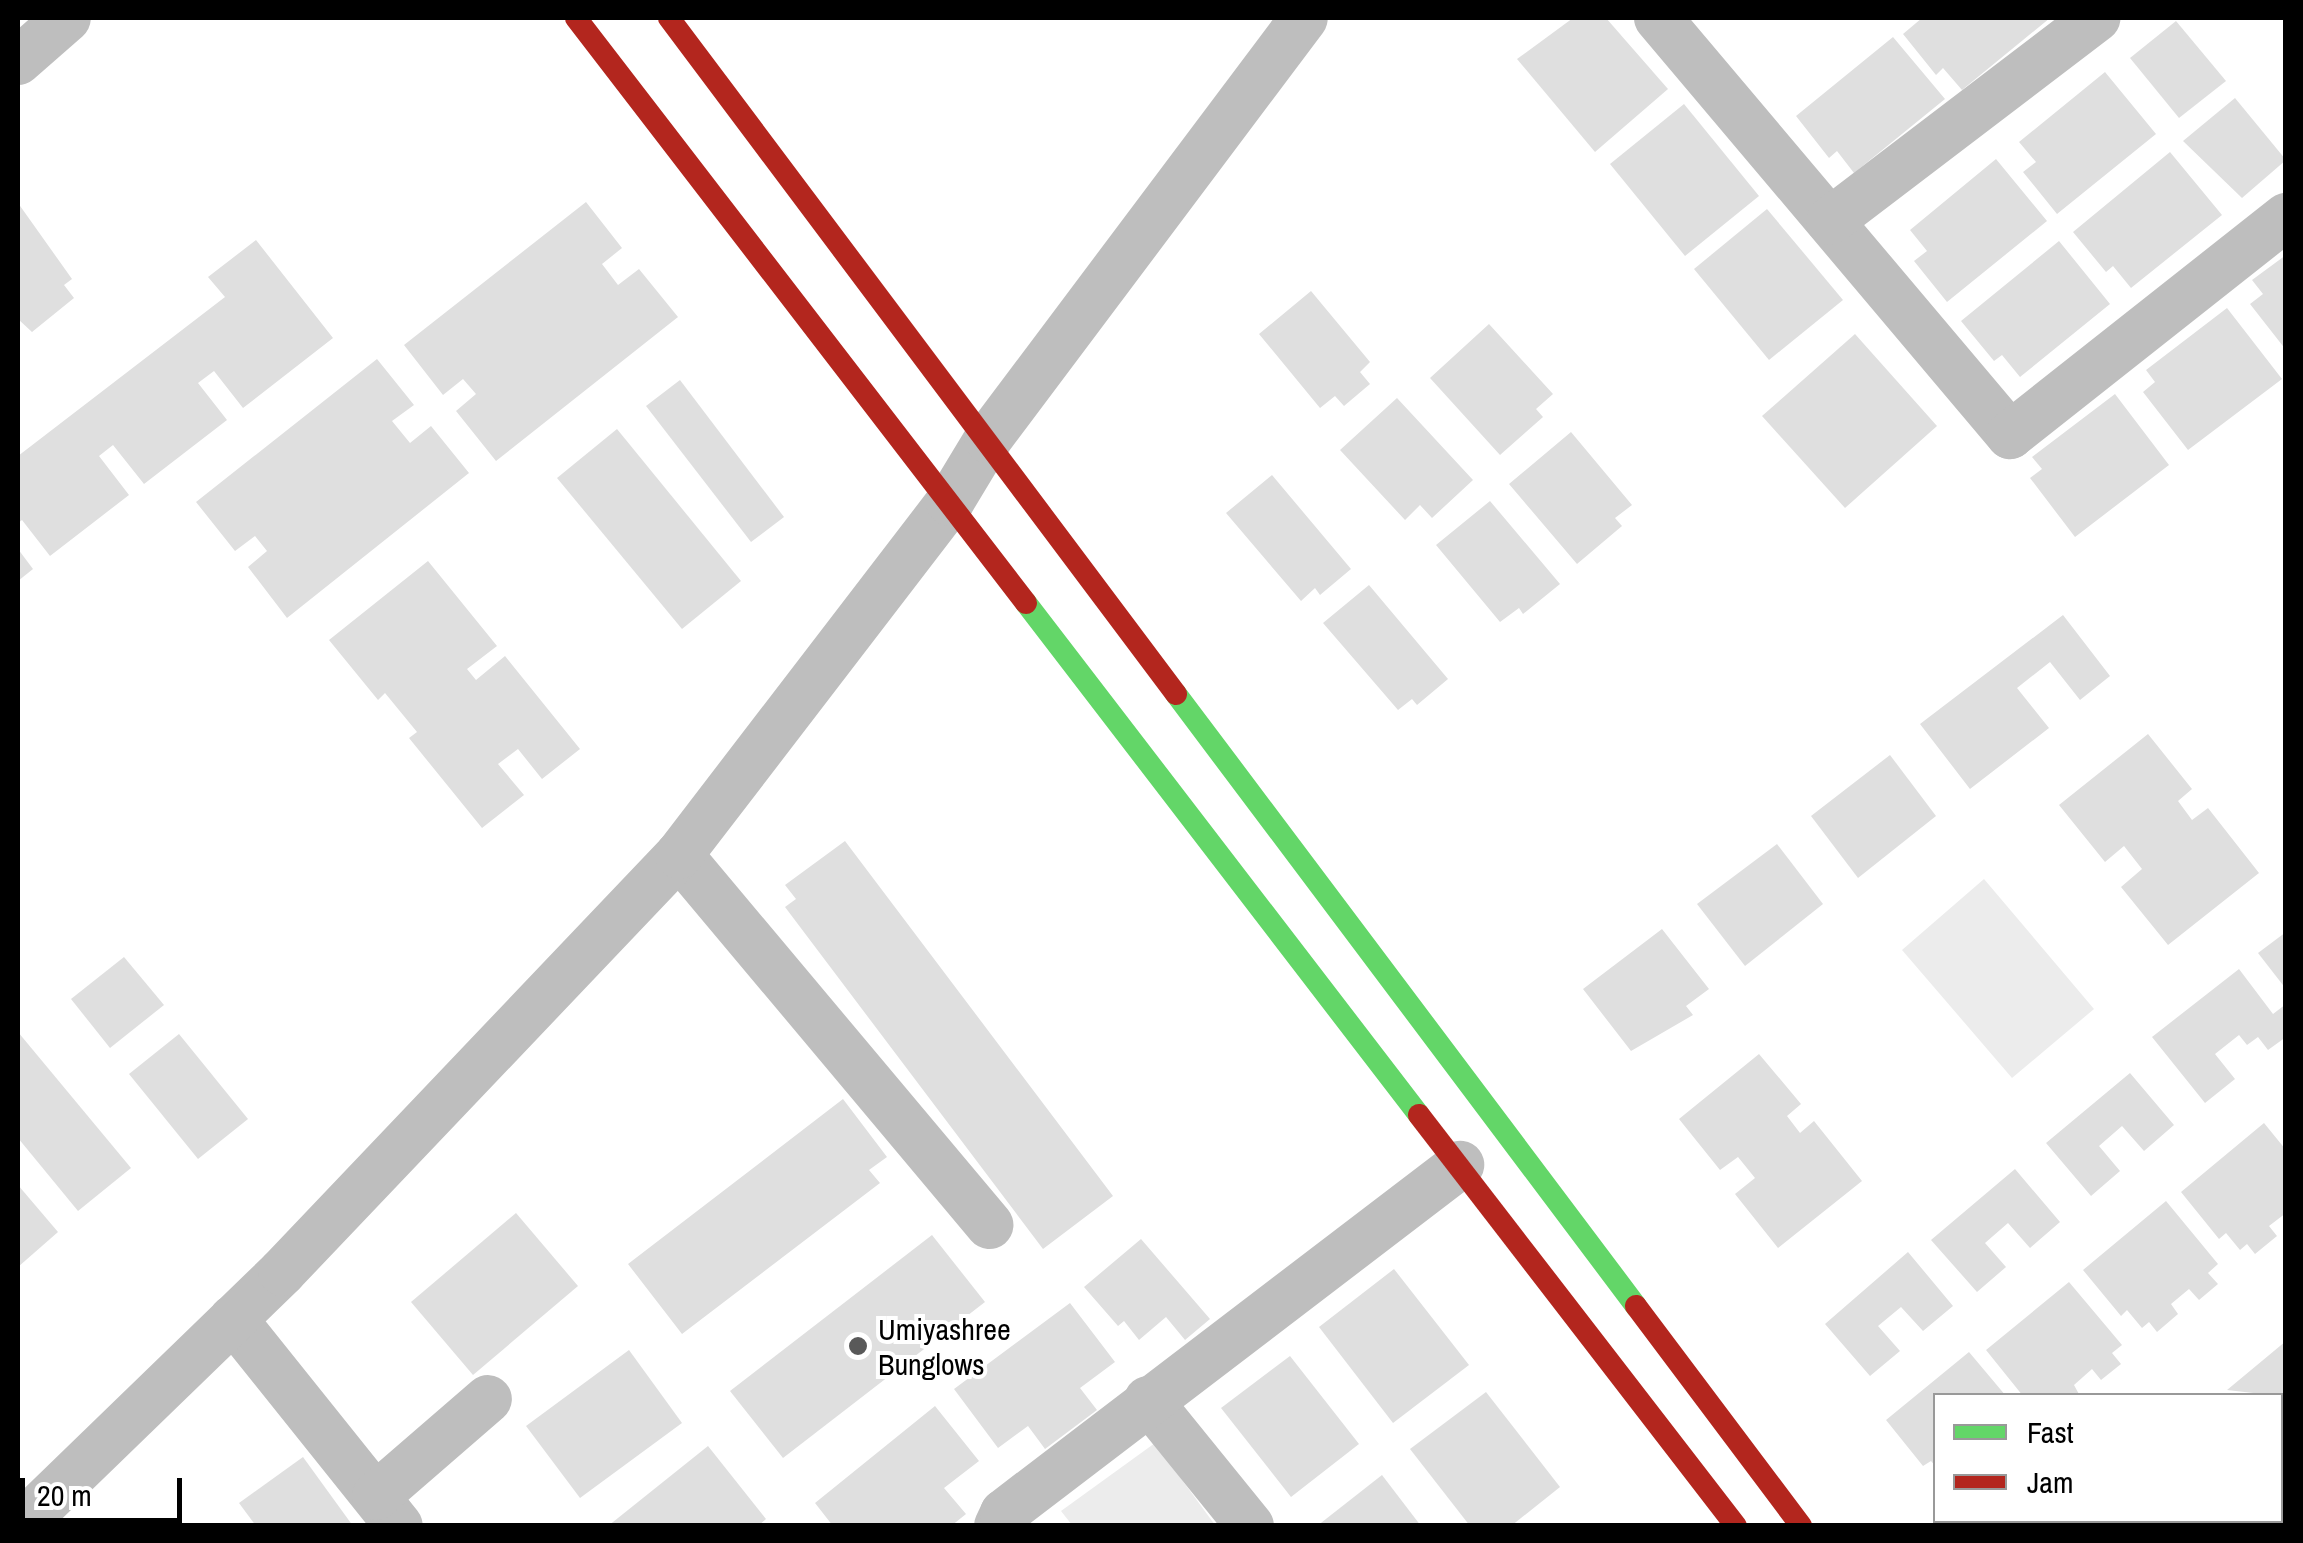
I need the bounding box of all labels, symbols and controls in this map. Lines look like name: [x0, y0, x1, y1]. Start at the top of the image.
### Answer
place label: Umiyashree Bunglows: [878, 1311, 1011, 1382]
marker: Umiyashree Bunglows: [847, 1335, 869, 1357]
legend: [1933, 1393, 2283, 1523]
text: Fast: [2027, 1412, 2074, 1452]
scale bar: [25, 1458, 188, 1520]
text: Jam: [2027, 1462, 2073, 1502]
text: 20 m: [37, 1475, 92, 1515]

